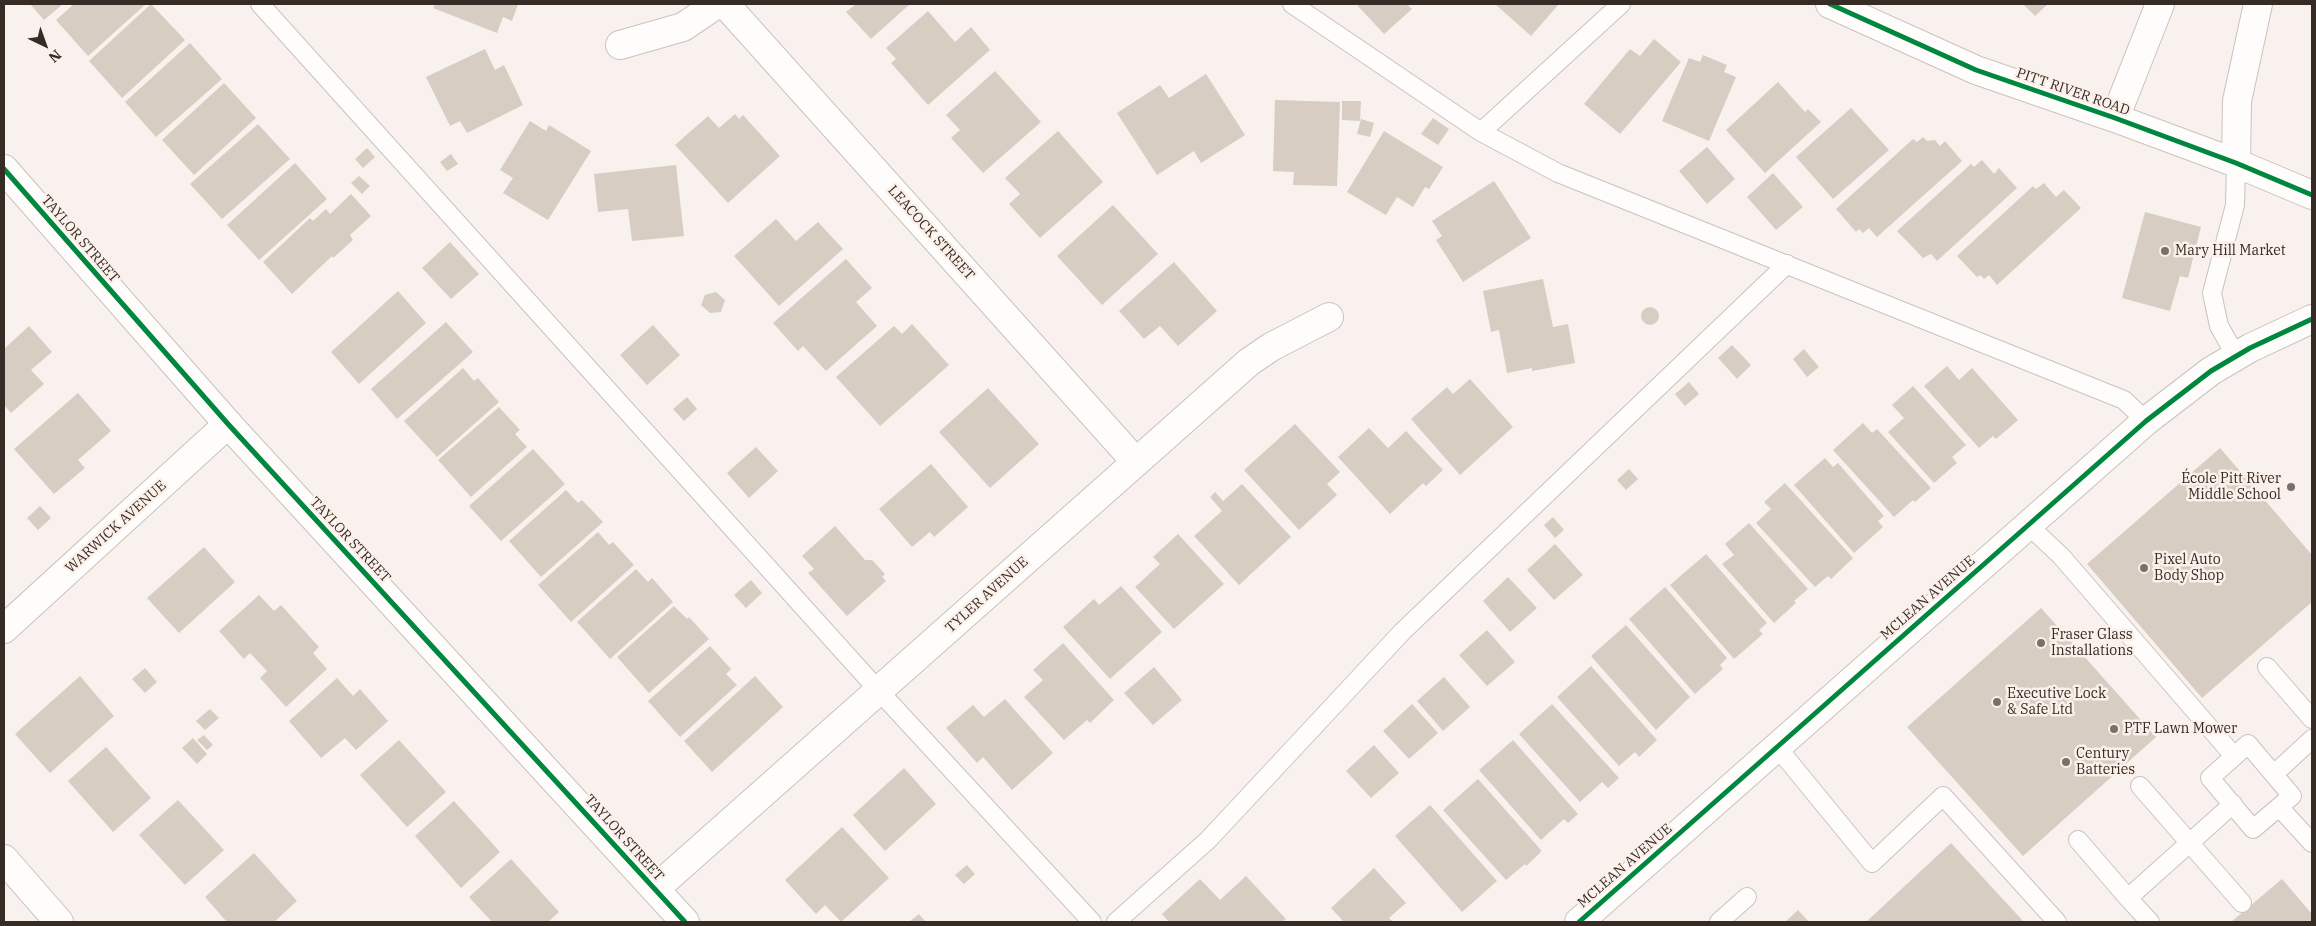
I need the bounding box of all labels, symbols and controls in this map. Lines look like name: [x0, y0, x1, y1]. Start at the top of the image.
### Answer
north arrow: [20, 20, 70, 70]
text: N: [45, 46, 65, 67]
street label: PITT RIVER ROAD: [2014, 65, 2132, 119]
street label: LEACOCK STREET: [884, 182, 978, 284]
street label: TAYLOR STREET: [37, 192, 123, 286]
place label: Mary Hill Market: [2175, 243, 2286, 259]
marker: Mary Hill Market: [2159, 245, 2171, 257]
place label: École Pitt River Middle School: [2181, 471, 2281, 504]
street label: WARWICK AVENUE: [62, 477, 170, 577]
marker: École Pitt River Middle School: [2285, 481, 2297, 493]
street label: TAYLOR STREET: [306, 494, 394, 586]
street label: MCLEAN AVENUE: [1877, 552, 1979, 644]
place label: Pixel Auto Body Shop: [2154, 552, 2224, 584]
street label: TYLER AVENUE: [942, 553, 1032, 637]
marker: Pixel Auto Body Shop: [2138, 562, 2150, 574]
place label: Fraser Glass Installations: [2051, 627, 2133, 660]
marker: Fraser Glass Installations: [2035, 637, 2047, 649]
place label: Executive Lock & Safe Ltd: [2007, 686, 2106, 719]
marker: Executive Lock & Safe Ltd: [1991, 696, 2003, 708]
place label: PTF Lawn Mower: [2124, 721, 2237, 737]
marker: PTF Lawn Mower: [2108, 723, 2120, 735]
place label: Century Batteries: [2076, 746, 2135, 779]
marker: Century Batteries: [2060, 756, 2072, 768]
street label: TAYLOR STREET: [581, 791, 667, 885]
street label: MCLEAN AVENUE: [1574, 820, 1676, 912]

